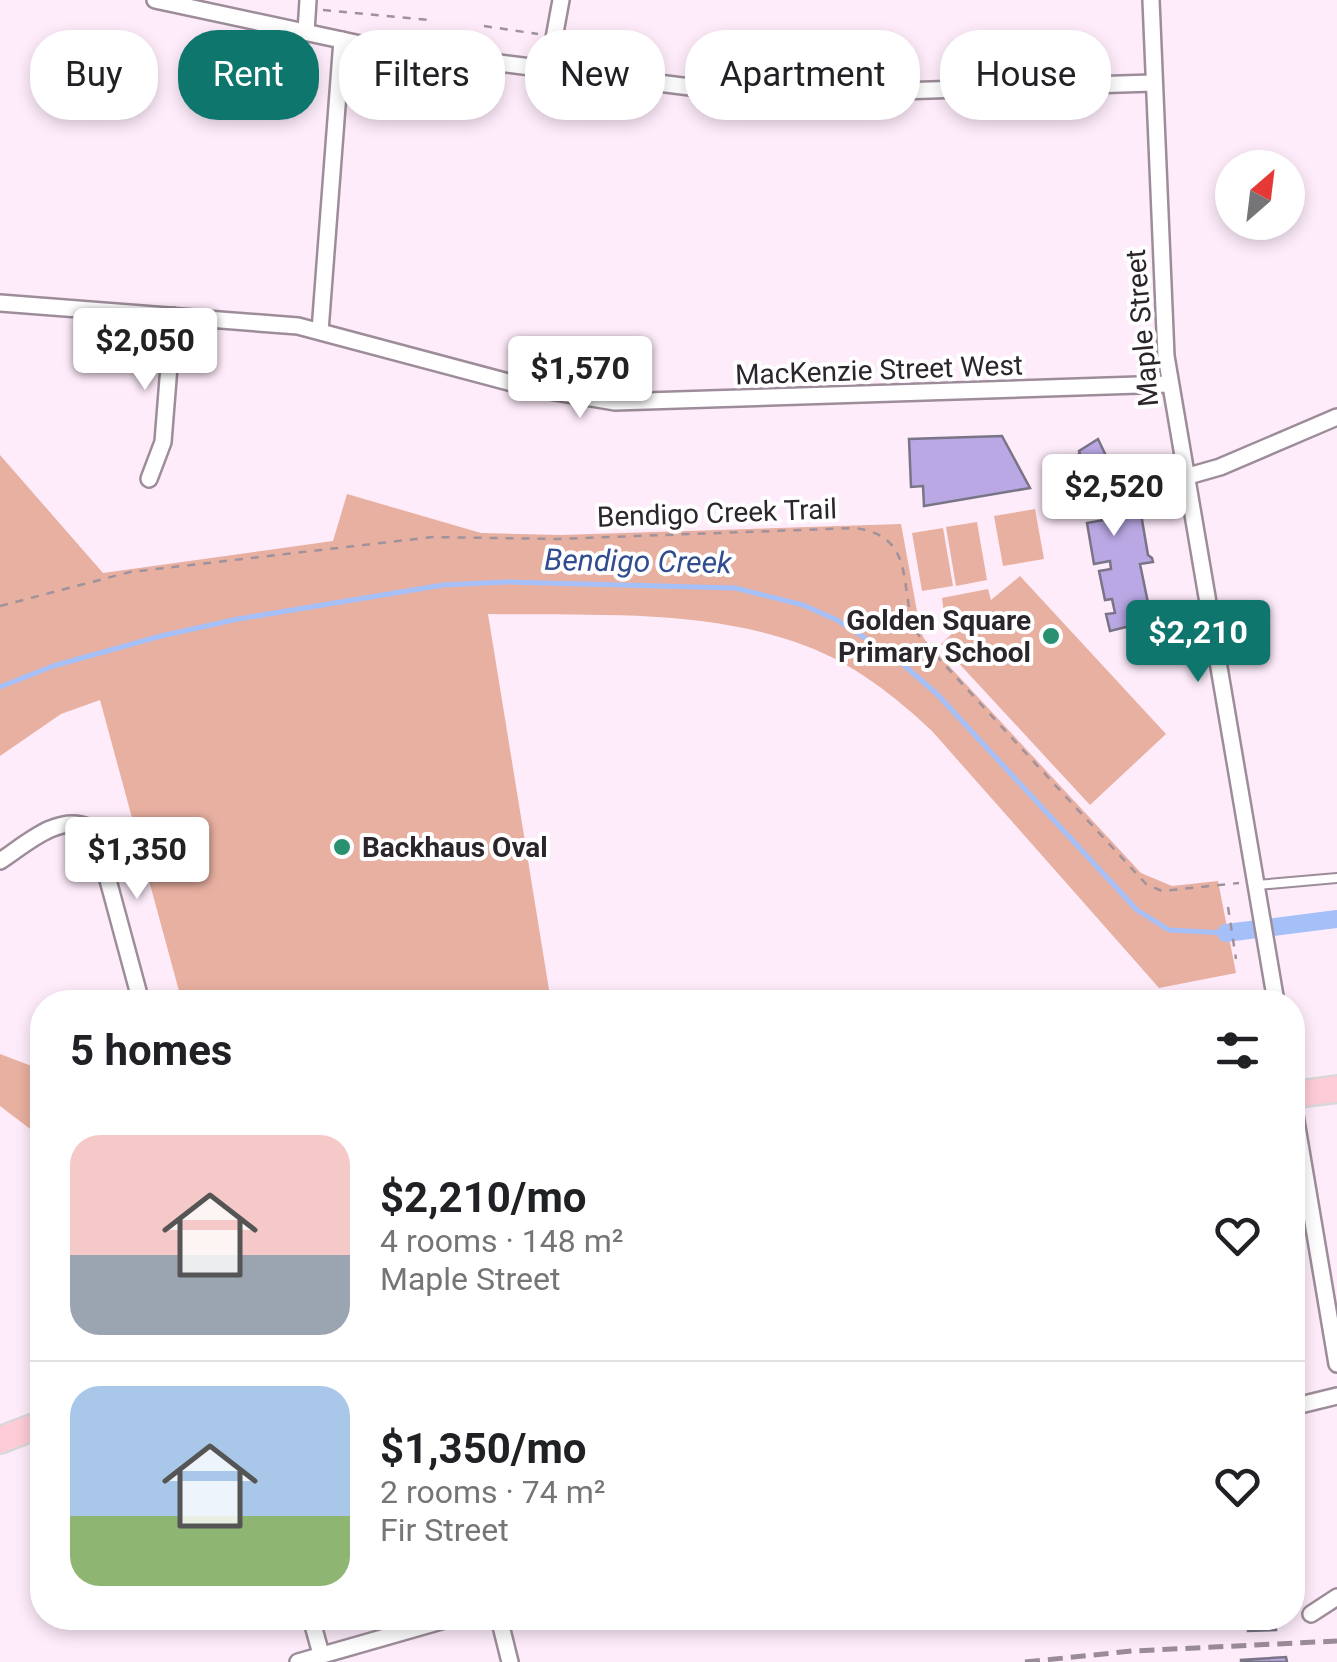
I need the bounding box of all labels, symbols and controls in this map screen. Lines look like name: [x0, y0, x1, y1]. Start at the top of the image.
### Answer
chip: Buy: [30, 30, 158, 120]
chip: Rent: [178, 30, 319, 120]
chip: Filters: [339, 30, 505, 120]
chip: New: [525, 30, 665, 120]
chip: Apartment: [685, 30, 920, 120]
chip: House: [940, 30, 1111, 120]
north arrow: [1215, 150, 1305, 240]
map controls: [1215, 150, 1305, 240]
street label: Maple Street: [1119, 248, 1165, 408]
pin: $2,050: [64, 308, 226, 393]
text: $2,050: [95, 321, 195, 359]
pin: $1,570: [499, 336, 661, 421]
street label: MacKenzie Street West: [734, 348, 1024, 392]
text: $1,570: [530, 349, 630, 387]
pin: $2,520: [1033, 454, 1195, 539]
text: $2,520: [1064, 467, 1164, 505]
street label: Bendigo Creek Trail: [596, 492, 838, 534]
water label: Bendigo Creek: [544, 542, 733, 580]
pin: $2,210: [1117, 600, 1279, 685]
place label: Golden Square Primary School: [838, 604, 1031, 669]
text: $2,210: [1148, 613, 1248, 651]
marker: Golden Square Primary School: [1040, 625, 1062, 647]
pin: $1,350: [56, 817, 218, 902]
text: $1,350: [87, 830, 187, 868]
place label: Backhaus Oval: [362, 831, 548, 864]
marker: Backhaus Oval: [331, 836, 353, 858]
icon: filters: [1210, 1023, 1265, 1078]
text: 5 homes: [70, 1026, 232, 1075]
text: $2,210/mo: [380, 1173, 587, 1222]
icon: home: [150, 1175, 270, 1295]
icon: heart: [1210, 1208, 1265, 1263]
text: 4 rooms · 148 m²: [380, 1222, 623, 1260]
text: Maple Street: [380, 1260, 560, 1298]
text: $1,350/mo: [380, 1424, 587, 1473]
icon: home: [150, 1426, 270, 1546]
icon: heart: [1210, 1459, 1265, 1514]
text: 2 rooms · 74 m²: [380, 1473, 605, 1511]
text: Fir Street: [380, 1511, 509, 1549]

